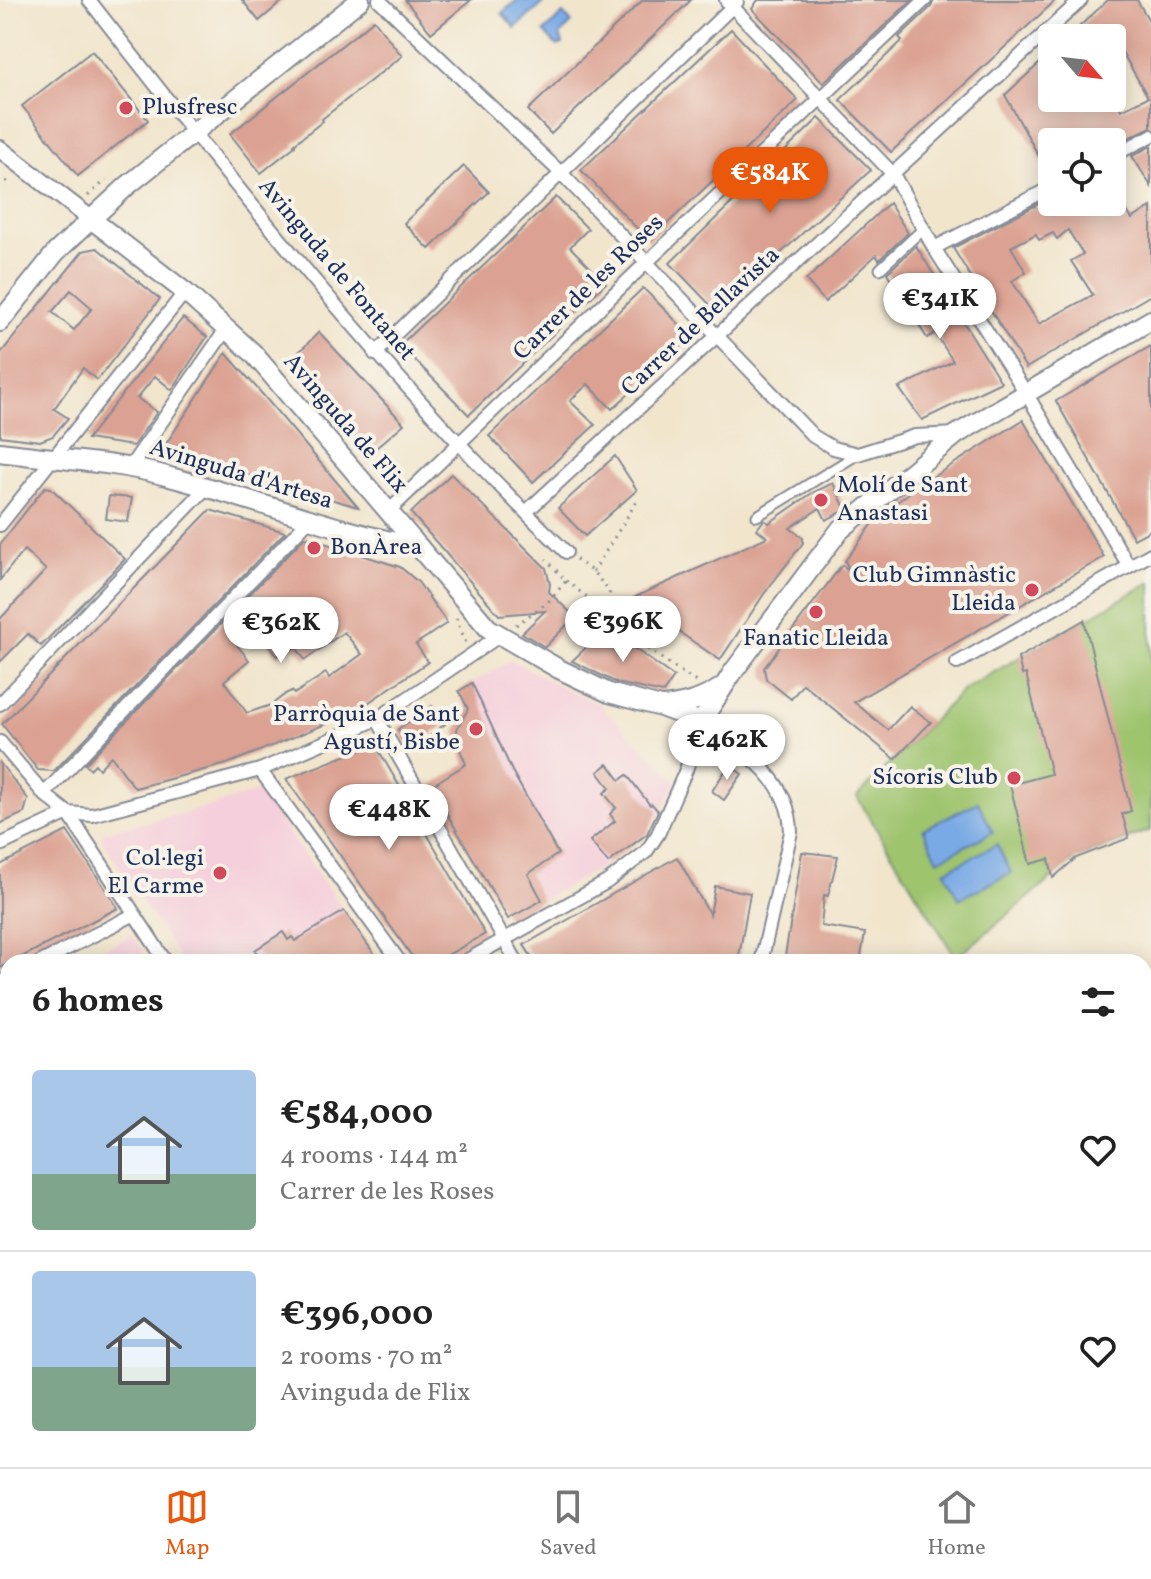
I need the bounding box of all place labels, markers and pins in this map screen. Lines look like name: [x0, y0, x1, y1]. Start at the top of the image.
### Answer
place label: Plusfresc: [142, 91, 238, 125]
marker: Plusfresc: [117, 99, 135, 117]
pin: €584K: [714, 147, 826, 215]
pin: €341K: [884, 273, 996, 341]
place label: Molí de Sant Anastasi: [837, 469, 968, 531]
marker: Molí de Sant Anastasi: [812, 491, 830, 509]
place label: BonÀrea: [330, 531, 422, 565]
marker: BonÀrea: [305, 539, 323, 557]
place label: Club Gimnàstic Lleida: [853, 559, 1016, 621]
marker: Club Gimnàstic Lleida: [1023, 581, 1041, 599]
pin: €396K: [567, 596, 679, 664]
pin: €362K: [225, 597, 337, 665]
marker: Fanatic Lleida: [807, 603, 825, 621]
place label: Fanatic Lleida: [743, 622, 889, 656]
place label: Parròquia de Sant Agustí, Bisbe: [273, 698, 460, 760]
pin: €462K: [671, 714, 783, 782]
marker: Parròquia de Sant Agustí, Bisbe: [467, 720, 485, 738]
place label: Sícoris Club: [872, 761, 998, 795]
marker: Sícoris Club: [1005, 769, 1023, 787]
pin: €448K: [333, 784, 445, 852]
place label: Col·legi El Carme: [107, 842, 204, 904]
marker: Col·legi El Carme: [211, 864, 229, 882]

